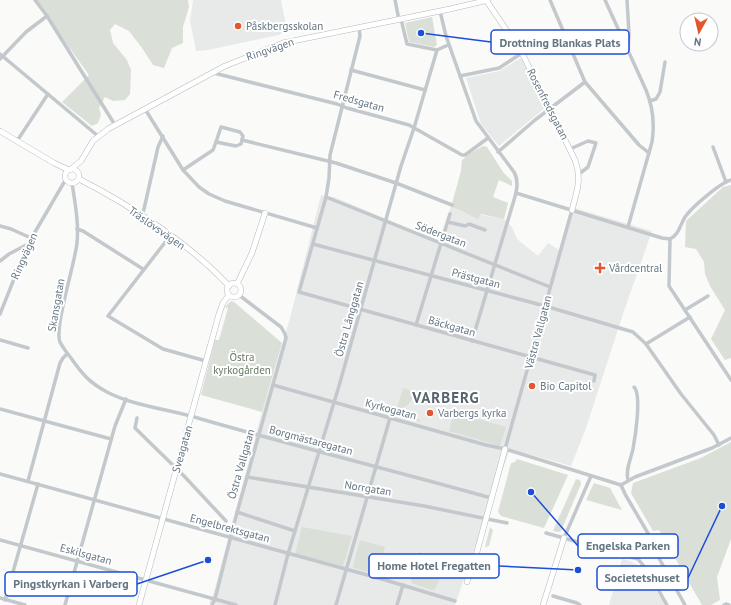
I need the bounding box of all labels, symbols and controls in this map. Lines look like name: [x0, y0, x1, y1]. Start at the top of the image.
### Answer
north arrow: [679, 12, 719, 52]
place label: Påskbergsskolan: [246, 19, 323, 33]
marker: Påskbergsskolan: [233, 21, 243, 31]
callout: Drottning Blankas Plats: [491, 30, 629, 54]
street label: Ringvägen: [244, 34, 296, 64]
text: N: [693, 34, 702, 49]
text: Drottning Blankas Plats: [499, 35, 621, 50]
street label: Rosenfredsgatan: [524, 66, 572, 142]
street label: Fredsgatan: [332, 87, 386, 115]
street label: Träslövsvägen: [126, 203, 188, 253]
street label: Södergatan: [413, 218, 469, 250]
street label: Ringvägen: [8, 230, 40, 282]
place label: Vårdcentral: [608, 261, 663, 275]
marker: Vårdcentral: [594, 262, 606, 274]
street label: Prästgatan: [450, 265, 502, 291]
street label: Skansgatan: [44, 277, 68, 333]
street label: Östra Långgatan: [332, 280, 366, 358]
street label: Västra Vallgatan: [521, 294, 555, 371]
street label: Bäckgatan: [427, 313, 477, 339]
park label: Östra kyrkogården: [213, 350, 271, 377]
place label: Bio Capitol: [540, 379, 592, 393]
marker: Bio Capitol: [527, 381, 537, 391]
district label: VARBERG: [411, 388, 480, 407]
street label: Kyrkogatan: [364, 395, 418, 423]
place label: Varbergs kyrka: [437, 406, 506, 420]
marker: Varbergs kyrka: [425, 408, 435, 418]
street label: Borgmästaregatan: [268, 422, 354, 458]
street label: Sveagatan: [169, 424, 195, 474]
street label: Östra Vallgatan: [224, 428, 258, 500]
street label: Norrgatan: [344, 477, 392, 499]
street label: Engelbrektsgatan: [189, 511, 271, 545]
callout: Engelska Parken: [578, 534, 678, 558]
text: Engelska Parken: [586, 538, 670, 553]
street label: Eskilsgatan: [59, 540, 113, 568]
callout: Home Hotel Fregatten: [369, 554, 499, 578]
text: Home Hotel Fregatten: [377, 558, 491, 573]
callout: Societetshuset: [597, 566, 688, 590]
text: Societetshuset: [604, 570, 680, 585]
callout: Pingstkyrkan i Varberg: [5, 572, 137, 596]
text: Pingstkyrkan i Varberg: [13, 576, 129, 591]

